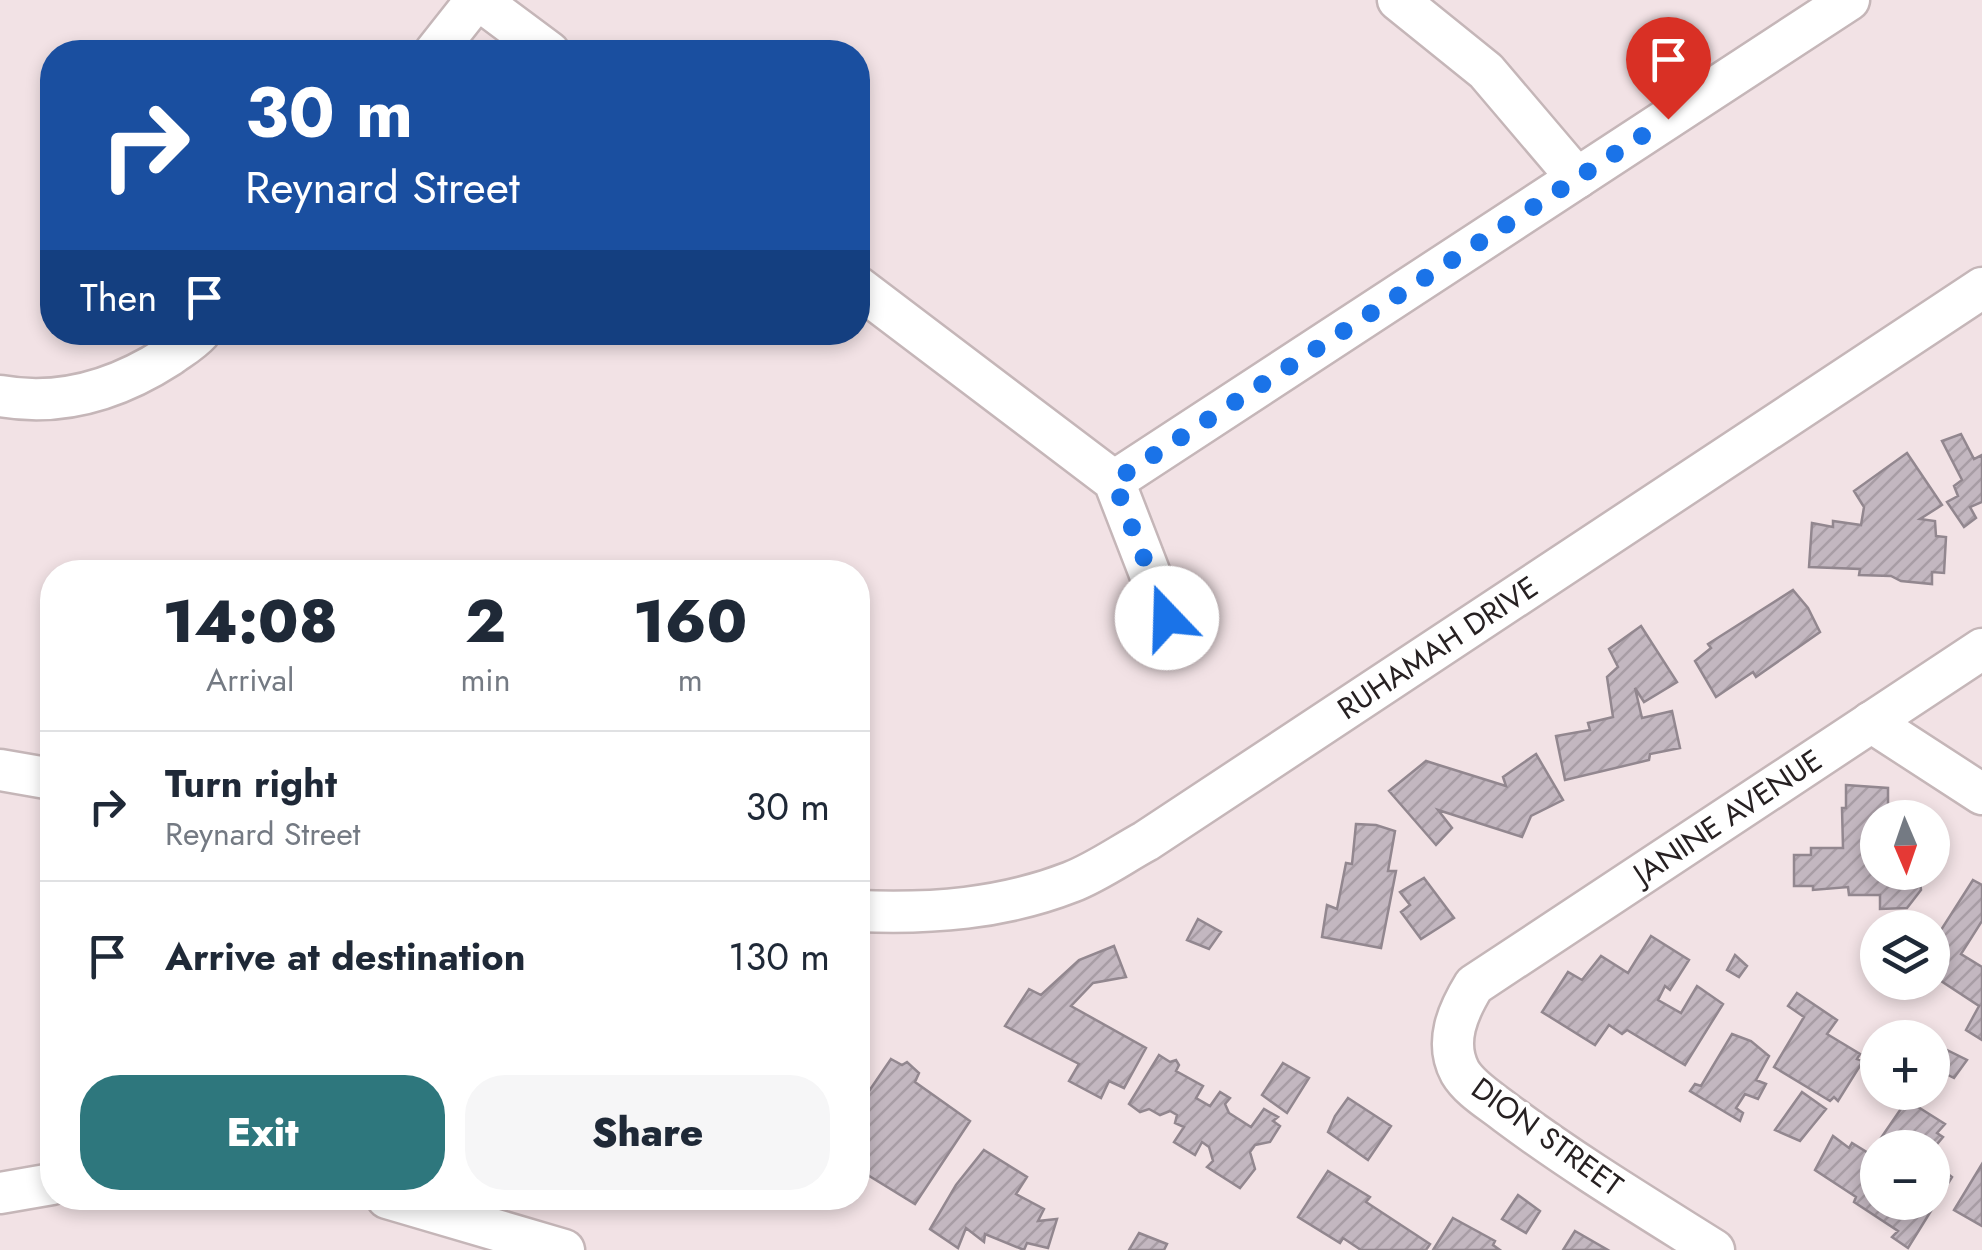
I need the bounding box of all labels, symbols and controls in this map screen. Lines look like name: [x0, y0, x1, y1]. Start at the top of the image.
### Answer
pin: [1626, 17, 1711, 120]
icon: arrive: [1641, 32, 1696, 87]
text: 30 m: [245, 62, 413, 163]
icon: right: [80, 80, 210, 210]
text: Reynard Street: [245, 155, 520, 220]
text: Then: [80, 270, 157, 325]
icon: arrive: [177, 270, 232, 325]
position arrow: [1115, 566, 1219, 670]
street label: RUHAMAH DRIVE: [1329, 566, 1546, 730]
text: 14:08: [163, 578, 338, 665]
text: 2: [465, 578, 506, 665]
text: 160: [633, 578, 747, 665]
text: Arrival: [206, 657, 294, 703]
text: min: [460, 657, 510, 703]
text: m: [678, 657, 703, 703]
street label: JANINE AVENUE: [1621, 739, 1830, 897]
text: Turn right: [165, 756, 337, 811]
icon: right: [80, 779, 135, 834]
text: 30 m: [745, 779, 830, 834]
north arrow: [1860, 800, 1950, 890]
map controls: [1860, 800, 1950, 1220]
text: Reynard Street: [165, 811, 360, 857]
button: layers: [1860, 910, 1950, 1000]
icon: arrive: [80, 929, 135, 984]
text: Arrive at destination: [165, 929, 526, 984]
text: 130 m: [728, 929, 830, 984]
button: +: [1860, 1020, 1950, 1110]
street label: DION STREET: [1463, 1067, 1632, 1206]
button: Exit: [80, 1075, 445, 1190]
button: Share: [465, 1075, 830, 1190]
button: −: [1860, 1130, 1950, 1220]

